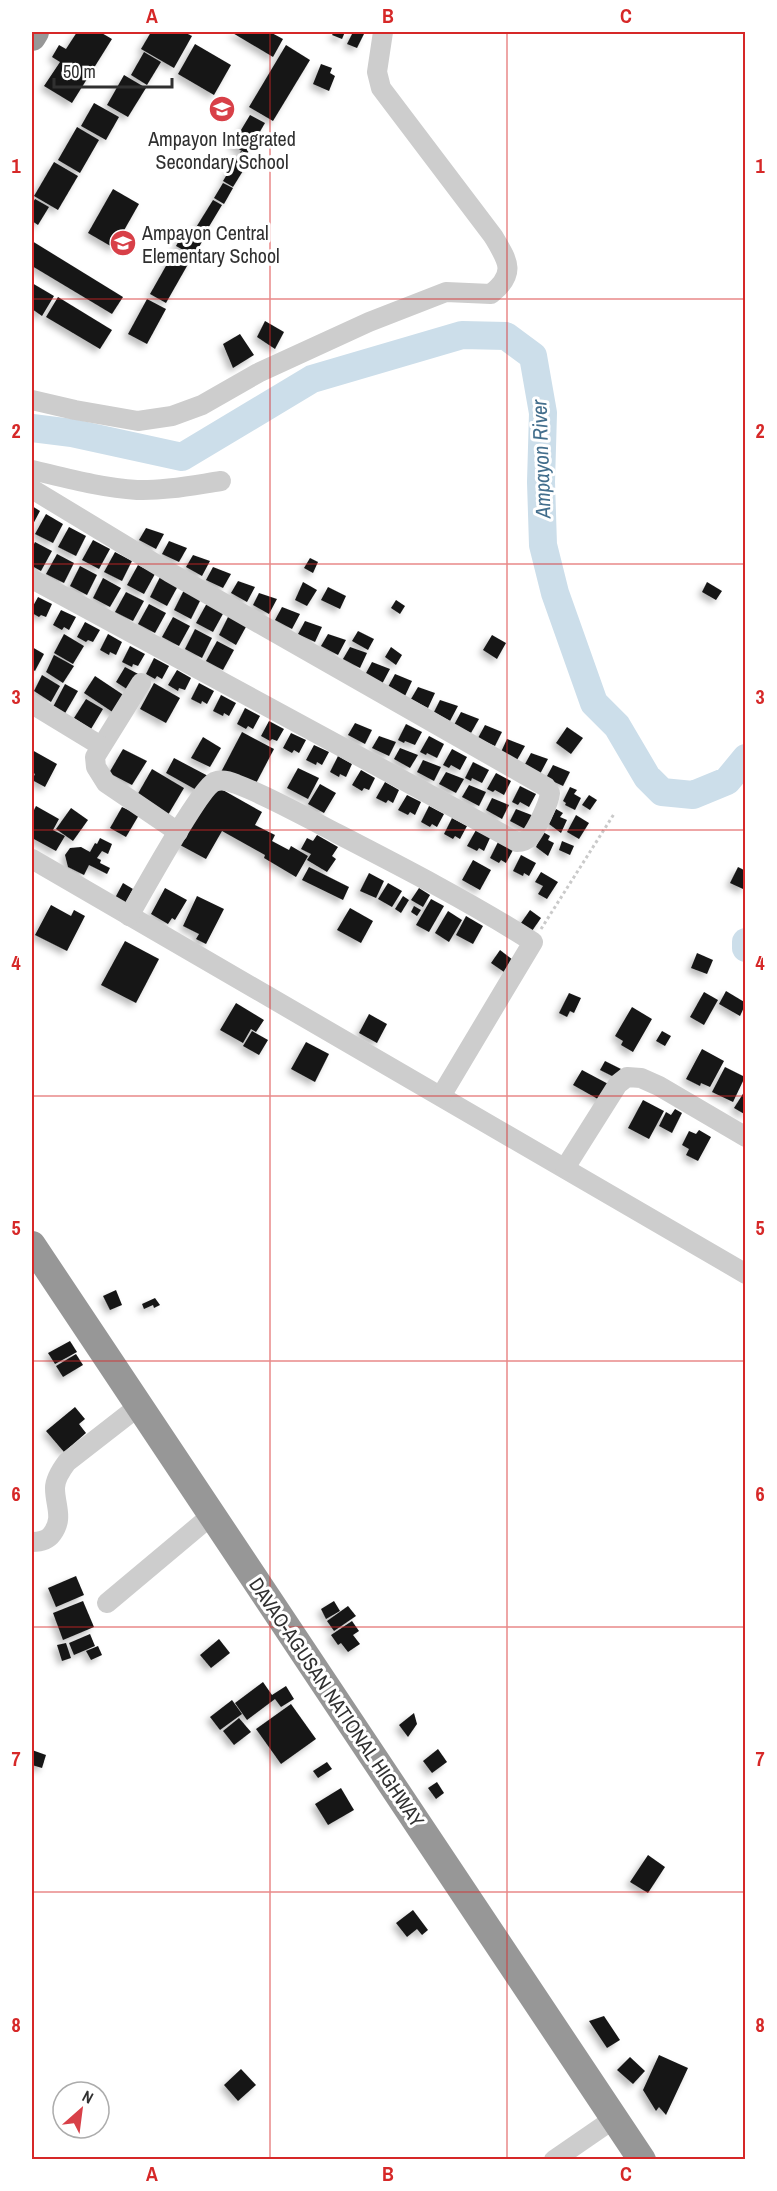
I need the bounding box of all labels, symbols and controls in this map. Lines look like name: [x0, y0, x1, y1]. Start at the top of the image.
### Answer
text: A: [146, 2, 158, 29]
text: B: [382, 2, 394, 29]
text: C: [620, 2, 632, 29]
scale bar: [54, 51, 172, 89]
text: 50 m: [63, 59, 96, 84]
school or university icon: Ampayon Integrated Secondary School: [207, 94, 237, 124]
place label: Ampayon Integrated Secondary School: [147, 125, 296, 175]
text: 1: [11, 152, 21, 179]
text: 1: [755, 152, 765, 179]
place label: Ampayon Central Elementary School: [141, 219, 280, 269]
school or university icon: Ampayon Central Elementary School: [108, 228, 138, 258]
water label: Ampayon River: [524, 398, 558, 520]
text: 2: [11, 417, 21, 444]
text: 2: [755, 417, 765, 444]
text: 3: [11, 683, 21, 710]
text: 3: [755, 683, 765, 710]
text: 4: [11, 949, 21, 976]
text: 4: [755, 949, 765, 976]
text: 5: [11, 1214, 21, 1241]
text: 5: [755, 1214, 765, 1241]
text: 6: [11, 1480, 21, 1507]
text: 6: [755, 1480, 765, 1507]
street label: DAVAO-AGUSAN NATIONAL HIGHWAY: [243, 1572, 431, 1832]
text: 7: [11, 1745, 21, 1772]
text: 7: [755, 1745, 765, 1772]
text: 8: [11, 2011, 21, 2038]
text: 8: [755, 2011, 765, 2038]
north arrow: [51, 2080, 111, 2140]
text: N: [79, 2085, 97, 2109]
text: A: [146, 2160, 158, 2187]
text: B: [382, 2160, 394, 2187]
text: C: [620, 2160, 632, 2187]

